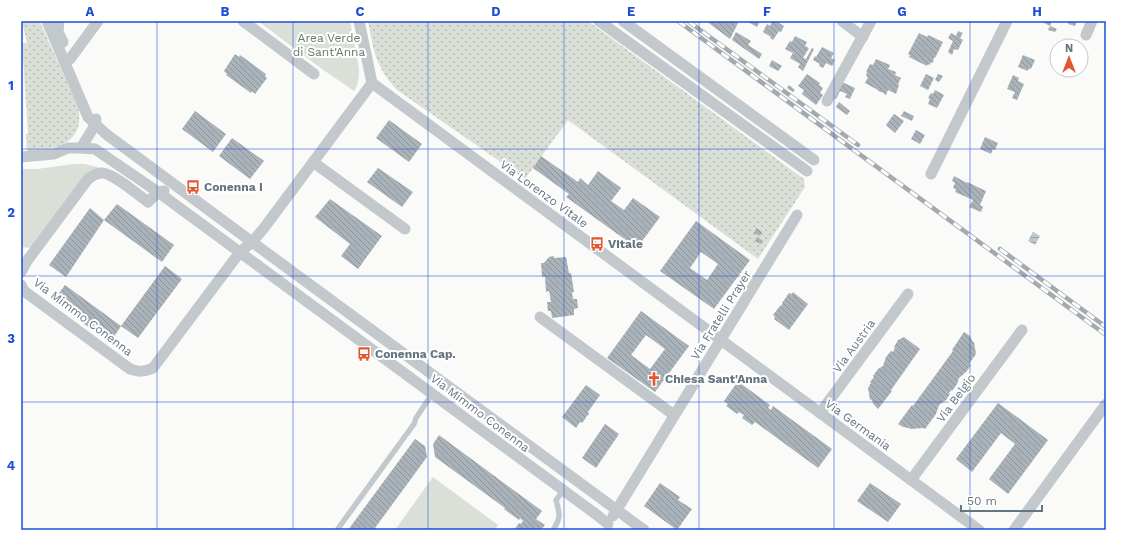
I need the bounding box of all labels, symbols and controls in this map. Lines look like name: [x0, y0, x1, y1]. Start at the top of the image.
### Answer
text: A: [86, 4, 95, 19]
text: B: [221, 4, 230, 19]
text: C: [356, 4, 365, 19]
text: D: [491, 4, 501, 19]
text: E: [627, 4, 635, 19]
text: F: [763, 4, 771, 19]
text: G: [897, 4, 907, 19]
text: H: [1032, 4, 1042, 19]
park label: Area Verde di Sant'Anna: [293, 31, 366, 59]
north arrow: [1049, 38, 1089, 78]
text: N: [1065, 42, 1073, 55]
text: 1: [8, 78, 14, 93]
street label: Via Lorenzo Vitale: [497, 157, 591, 231]
bus stop icon: Conenna I: [185, 179, 201, 195]
place label: Conenna I: [204, 180, 263, 194]
text: 2: [7, 205, 15, 220]
bus stop icon: Vitale: [589, 236, 605, 252]
place label: Vitale: [608, 237, 643, 251]
street label: Via Fratelli Prayer: [688, 268, 754, 362]
street label: Via Mimmo Conenna: [31, 275, 136, 359]
street label: Via Austria: [830, 316, 878, 375]
text: 3: [7, 331, 15, 346]
bus stop icon: Conenna Cap.: [356, 346, 372, 362]
place label: Conenna Cap.: [375, 347, 456, 361]
street label: Via Mimmo Conenna: [428, 371, 533, 455]
church icon: Chiesa Sant'Anna: [646, 371, 662, 387]
street label: Via Belgio: [934, 371, 978, 425]
place label: Chiesa Sant'Anna: [665, 372, 767, 386]
street label: Via Germania: [822, 396, 894, 454]
text: 4: [7, 458, 16, 473]
scale bar: [961, 487, 1042, 513]
text: 50 m: [967, 494, 997, 508]

